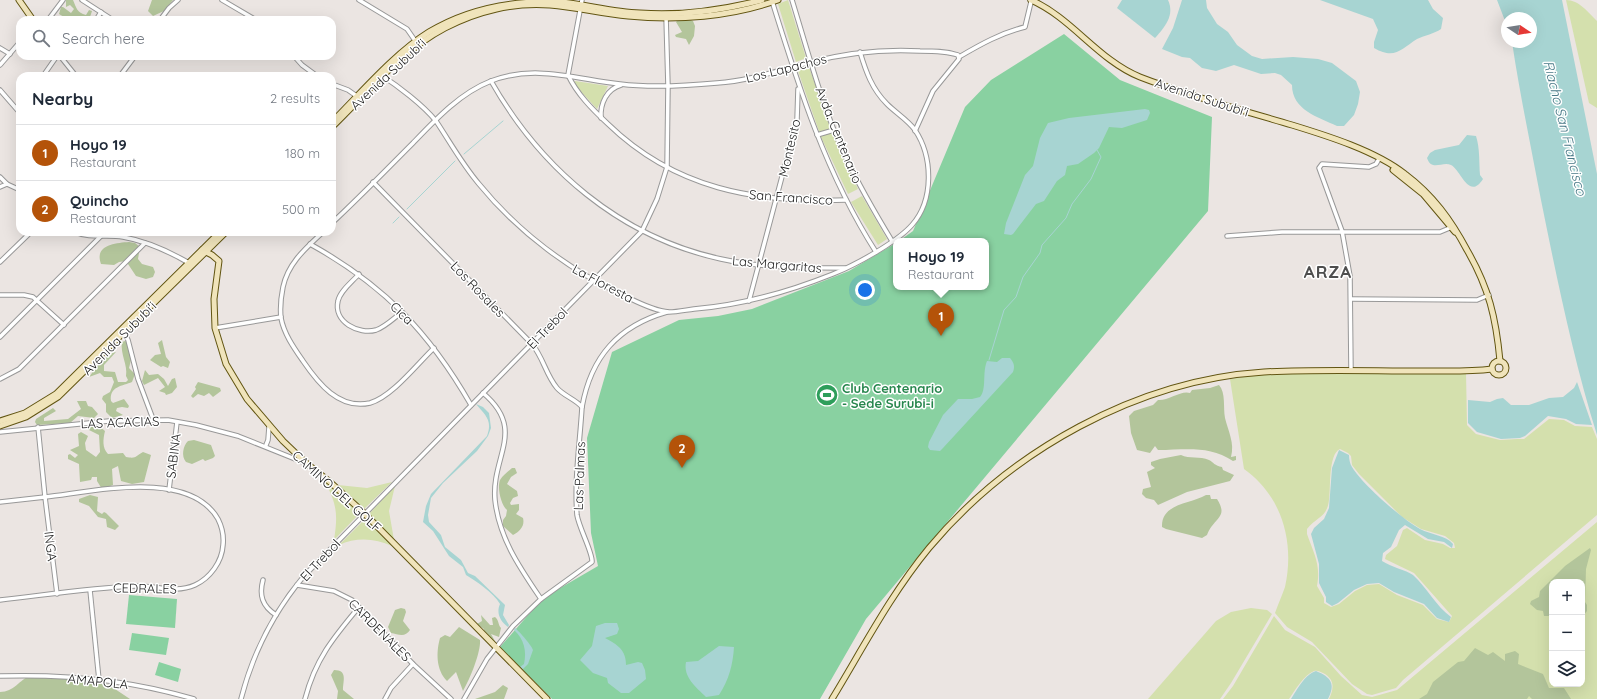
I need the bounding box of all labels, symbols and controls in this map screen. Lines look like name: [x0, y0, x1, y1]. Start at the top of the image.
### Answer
north arrow: [1501, 12, 1537, 48]
search box: [16, 16, 336, 60]
icon: search: [30, 27, 52, 49]
text: Search here: [62, 29, 145, 48]
street label: Avenida Sububi'i: [347, 35, 429, 113]
street label: Los Lapachos: [744, 50, 828, 86]
water label: Riacho San Francisco: [1539, 59, 1591, 198]
street label: Avenida Sububi'i: [1153, 74, 1251, 120]
street label: Avda. Centenario: [812, 84, 866, 186]
text: Nearby: [32, 88, 93, 109]
text: 2 results: [270, 90, 320, 106]
street label: Montesito: [775, 117, 803, 178]
text: Hoyo 19: [70, 135, 127, 154]
text: 1: [42, 145, 48, 161]
text: 180 m: [285, 145, 320, 161]
text: Restaurant: [70, 154, 136, 170]
street label: San Francisco: [749, 186, 834, 208]
text: Quincho: [70, 191, 129, 210]
text: 2: [41, 201, 49, 217]
text: 500 m: [282, 201, 320, 217]
text: Restaurant: [70, 210, 136, 226]
popup: [893, 238, 989, 290]
text: Hoyo 19: [908, 247, 965, 266]
street label: Las Margaritas: [731, 252, 823, 276]
street label: Los Rosales: [447, 258, 509, 320]
street label: La Floresta: [570, 260, 636, 306]
district label: ARZA: [1304, 261, 1352, 282]
text: Restaurant: [908, 266, 974, 282]
your location: [855, 280, 875, 300]
street label: Avenida Sububi'i: [79, 298, 159, 378]
street label: Cica: [387, 298, 417, 328]
pin: 1: [928, 303, 954, 336]
street label: El Trebol: [523, 304, 571, 352]
place label: Club Centenario - Sede Surubi-i: [842, 380, 942, 411]
sports icon: Club Centenario - Sede Surubi-i: [814, 382, 840, 408]
street label: LAS ACACIAS: [80, 413, 160, 431]
street label: SABINA: [162, 432, 184, 479]
pin: 2: [669, 435, 695, 468]
street label: Las Palmas: [570, 441, 588, 511]
street label: CAMINO DEL GOLF: [289, 447, 385, 535]
street label: INGA: [41, 530, 61, 563]
street label: El Trebol: [296, 536, 344, 584]
street label: CEDRALES: [113, 579, 177, 597]
map controls: [1549, 579, 1585, 687]
button: +: [1549, 579, 1585, 615]
street label: CARDENALES: [345, 595, 415, 665]
button: −: [1549, 615, 1585, 651]
button: layers: [1549, 651, 1585, 687]
street label: AMAPOLA: [67, 670, 130, 692]

